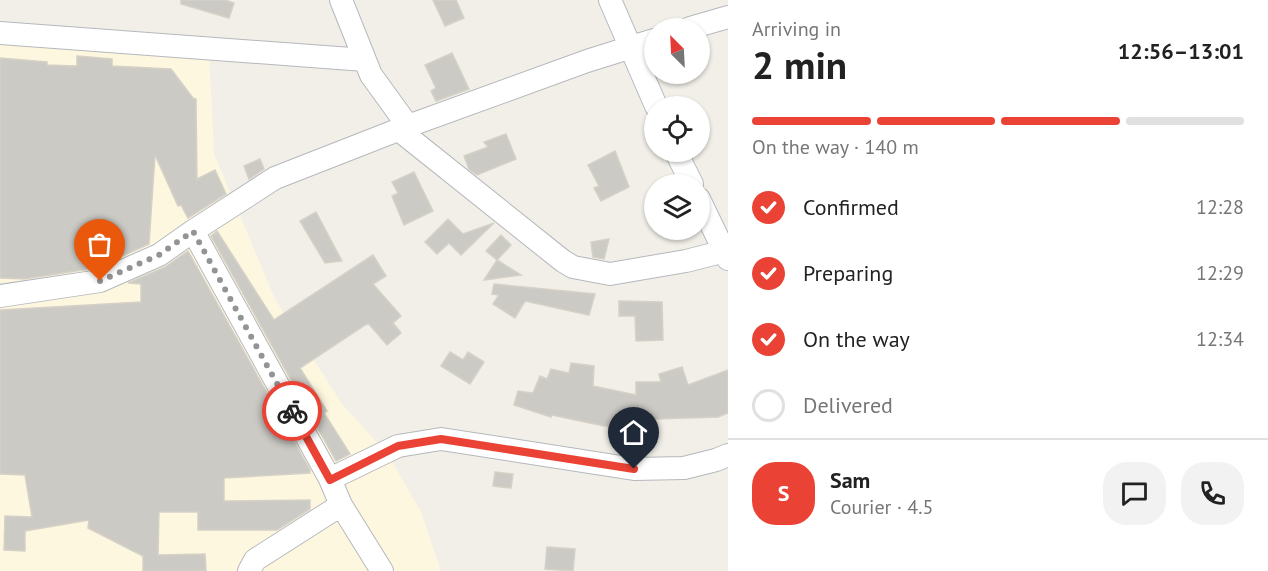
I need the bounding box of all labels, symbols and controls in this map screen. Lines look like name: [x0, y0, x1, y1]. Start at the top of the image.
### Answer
text: Arriving in: [752, 16, 841, 42]
north arrow: [644, 18, 710, 84]
map controls: [644, 18, 710, 240]
text: 12:56–13:01: [1118, 37, 1244, 65]
text: 2 min: [752, 39, 847, 90]
button: locate: [644, 96, 710, 162]
text: On the way · 140 m: [752, 134, 919, 160]
button: layers: [644, 174, 710, 240]
icon: check: [752, 191, 785, 224]
text: Confirmed: [803, 193, 899, 221]
text: 12:28: [1196, 194, 1244, 220]
pin: [74, 219, 125, 281]
icon: bag: [83, 228, 116, 261]
icon: check: [752, 257, 785, 290]
text: Preparing: [803, 259, 893, 287]
text: 12:29: [1196, 260, 1244, 286]
icon: check: [752, 323, 785, 356]
text: On the way: [803, 325, 910, 353]
text: 12:34: [1196, 326, 1244, 352]
courier: [262, 381, 322, 441]
text: Delivered: [803, 391, 893, 419]
icon: bike: [276, 395, 309, 428]
pin: [608, 407, 659, 469]
icon: home: [617, 416, 650, 449]
button: chat: [1103, 462, 1166, 525]
button: phone: [1181, 462, 1244, 525]
text: Sam: [830, 466, 870, 494]
text: S: [778, 479, 789, 507]
text: Courier · 4.5: [830, 494, 933, 520]

